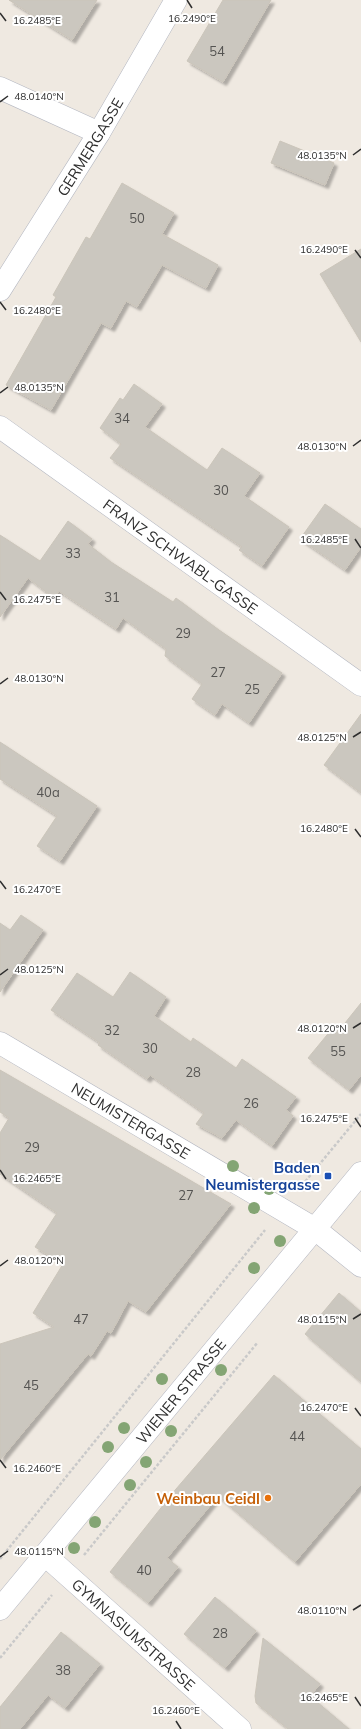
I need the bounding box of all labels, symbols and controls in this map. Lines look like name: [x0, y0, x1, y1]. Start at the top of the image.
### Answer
text: 16.2490°E: [168, 12, 216, 25]
text: 16.2485°E: [13, 14, 61, 27]
house number: 54: [209, 43, 225, 59]
text: 48.0140°N: [14, 90, 64, 103]
street label: GERMERGASSE: [52, 94, 127, 199]
text: 48.0135°N: [297, 149, 347, 162]
house number: 50: [129, 210, 145, 226]
text: 16.2490°E: [300, 243, 348, 256]
text: 16.2480°E: [13, 304, 61, 317]
text: 48.0135°N: [14, 381, 64, 394]
house number: 34: [114, 410, 130, 426]
text: 48.0130°N: [297, 440, 347, 453]
house number: 30: [213, 482, 229, 498]
street label: FRANZ SCHWABL-GASSE: [100, 494, 262, 618]
text: 16.2485°E: [300, 533, 348, 546]
house number: 33: [65, 545, 81, 561]
house number: 31: [104, 589, 120, 605]
text: 16.2475°E: [13, 593, 61, 606]
house number: 29: [175, 625, 191, 641]
house number: 27: [210, 664, 226, 680]
text: 48.0130°N: [14, 672, 64, 685]
house number: 25: [244, 681, 260, 697]
text: 48.0125°N: [297, 731, 347, 744]
house number: 40a: [36, 784, 60, 800]
text: 16.2480°E: [300, 822, 348, 835]
text: 16.2470°E: [13, 883, 61, 896]
text: 48.0125°N: [14, 963, 64, 976]
house number: 32: [104, 1022, 120, 1038]
text: 48.0120°N: [297, 1022, 347, 1035]
house number: 30: [142, 1040, 158, 1056]
house number: 55: [330, 1043, 346, 1059]
house number: 28: [185, 1064, 201, 1080]
street label: NEUMISTERGASSE: [68, 1078, 194, 1163]
house number: 26: [243, 1095, 259, 1111]
text: 16.2475°E: [300, 1112, 348, 1125]
house number: 29: [24, 1139, 40, 1155]
place label: Baden Neumistergasse: [205, 1158, 320, 1194]
marker: Baden Neumistergasse: [323, 1171, 333, 1181]
text: 16.2465°E: [13, 1172, 61, 1185]
house number: 27: [178, 1187, 194, 1203]
text: 48.0120°N: [14, 1254, 64, 1267]
house number: 47: [73, 1311, 89, 1327]
text: 48.0115°N: [297, 1313, 347, 1326]
street label: WIENER STRASSE: [132, 1335, 230, 1447]
house number: 45: [23, 1377, 39, 1393]
text: 16.2470°E: [300, 1401, 348, 1414]
house number: 44: [289, 1428, 305, 1444]
text: 16.2460°E: [13, 1462, 61, 1475]
place label: Weinbau Ceidl: [156, 1489, 260, 1508]
marker: Weinbau Ceidl: [263, 1493, 273, 1503]
text: 48.0115°N: [14, 1545, 64, 1558]
house number: 40: [136, 1562, 152, 1578]
street label: GYMNASIUMSTRASSE: [68, 1574, 200, 1694]
text: 48.0110°N: [297, 1604, 347, 1617]
house number: 28: [212, 1625, 228, 1641]
house number: 38: [55, 1662, 71, 1678]
text: 16.2465°E: [300, 1691, 348, 1704]
text: 16.2460°E: [152, 1704, 200, 1717]

